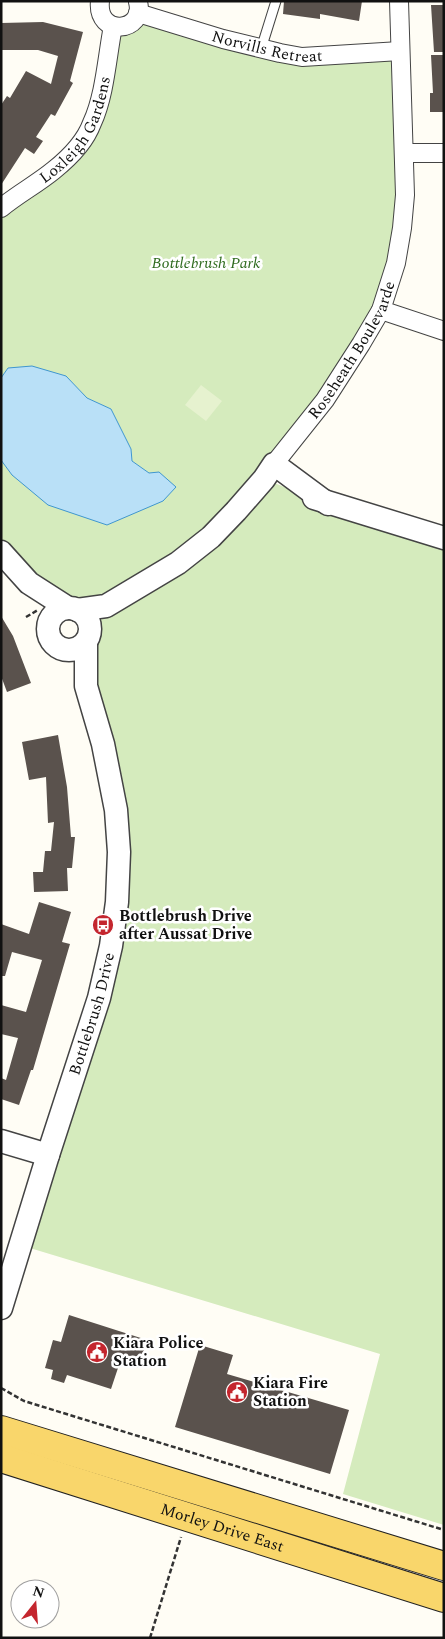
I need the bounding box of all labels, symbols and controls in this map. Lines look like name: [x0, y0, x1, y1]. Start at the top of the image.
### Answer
street label: Norvills Retreat: [209, 24, 323, 69]
street label: Loxleigh Gardens: [34, 75, 117, 189]
park label: Bottlebrush Park: [151, 251, 261, 275]
street label: Roseheath Boulevarde: [302, 278, 401, 424]
place label: Bottlebrush Drive after Aussat Drive: [119, 904, 252, 946]
bus stop icon: Bottlebrush Drive after Aussat Drive: [91, 913, 115, 937]
street label: Bottlebrush Drive: [63, 950, 121, 1078]
place label: Kiara Police Station: [113, 1331, 204, 1373]
public building icon: Kiara Police Station: [85, 1340, 109, 1364]
place label: Kiara Fire Station: [253, 1371, 328, 1413]
public building icon: Kiara Fire Station: [225, 1380, 249, 1404]
street label: Morley Drive East: [157, 1497, 287, 1559]
north arrow: [10, 1579, 60, 1629]
text: N: [30, 1580, 47, 1604]

